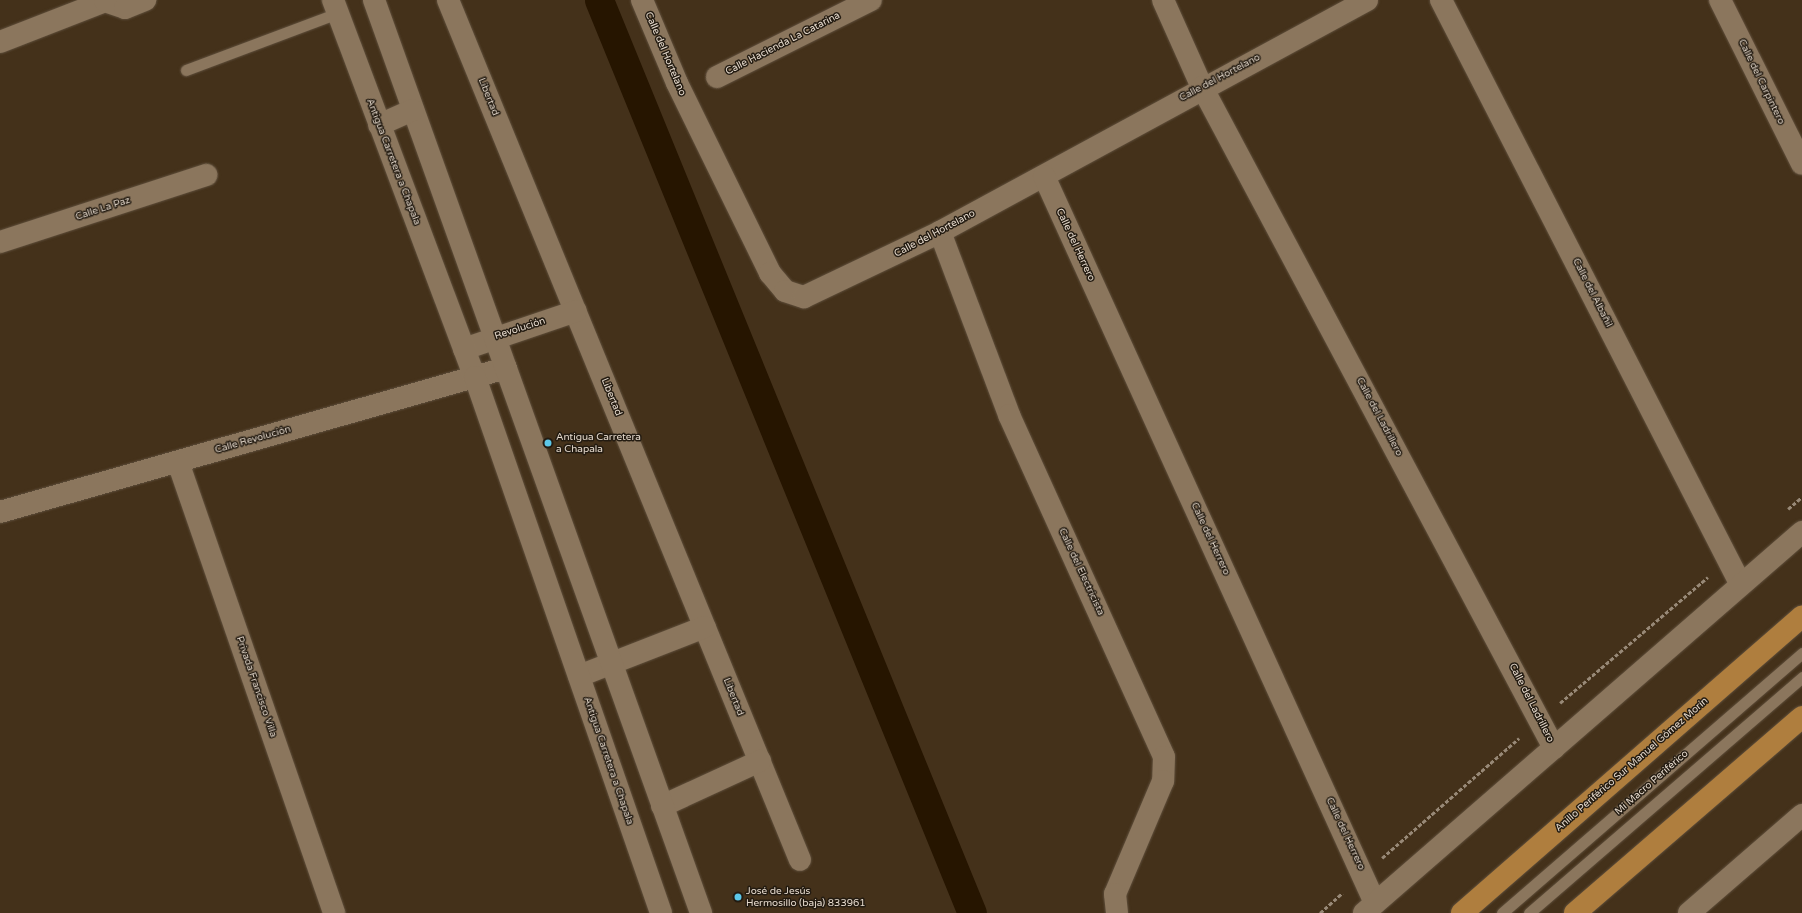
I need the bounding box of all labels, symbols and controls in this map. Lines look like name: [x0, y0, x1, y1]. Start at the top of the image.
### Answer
street label: Calle del Hortelano: [642, 10, 688, 98]
street label: Calle Hacienda La Catarina: [724, 10, 842, 78]
street label: Calle del Carpintero: [1735, 37, 1787, 127]
street label: Calle del Hortelano: [1178, 52, 1262, 104]
street label: Libertad: [475, 76, 501, 118]
street label: Antigua Carretera a Chapala: [363, 97, 423, 227]
street label: Calle La Paz: [74, 195, 132, 223]
street label: Calle del Herrero: [1053, 207, 1097, 283]
street label: Calle del Hortelano: [893, 208, 977, 260]
street label: Calle del Albañil: [1569, 257, 1615, 329]
street label: Revolución: [493, 315, 547, 343]
street label: Libertad: [598, 376, 624, 418]
street label: Calle del Ladrillero: [1353, 376, 1405, 458]
street label: Calle Revolución: [214, 423, 292, 457]
place label: Antigua Carretera a Chapala: [556, 431, 641, 454]
marker: Antigua Carretera a Chapala: [543, 438, 553, 448]
street label: Calle del Herrero: [1188, 501, 1232, 577]
street label: Calle del Electricista: [1056, 526, 1106, 618]
street label: Privada Francisco Villa: [233, 635, 279, 739]
street label: Calle del Ladrillero: [1506, 661, 1556, 745]
street label: Libertad: [720, 676, 746, 718]
street label: Antigua Carretera a Chapala: [580, 695, 636, 827]
street label: Anillo Periférico Sur Manuel Gómez Morín: [1553, 695, 1711, 835]
street label: Mi Macro Periférico: [1613, 748, 1691, 818]
street label: Calle del Herrero: [1323, 796, 1367, 872]
place label: José de Jesús Hermosillo (baja) 833961: [746, 885, 866, 908]
marker: José de Jesús Hermosillo (baja) 833961: [733, 892, 743, 902]

